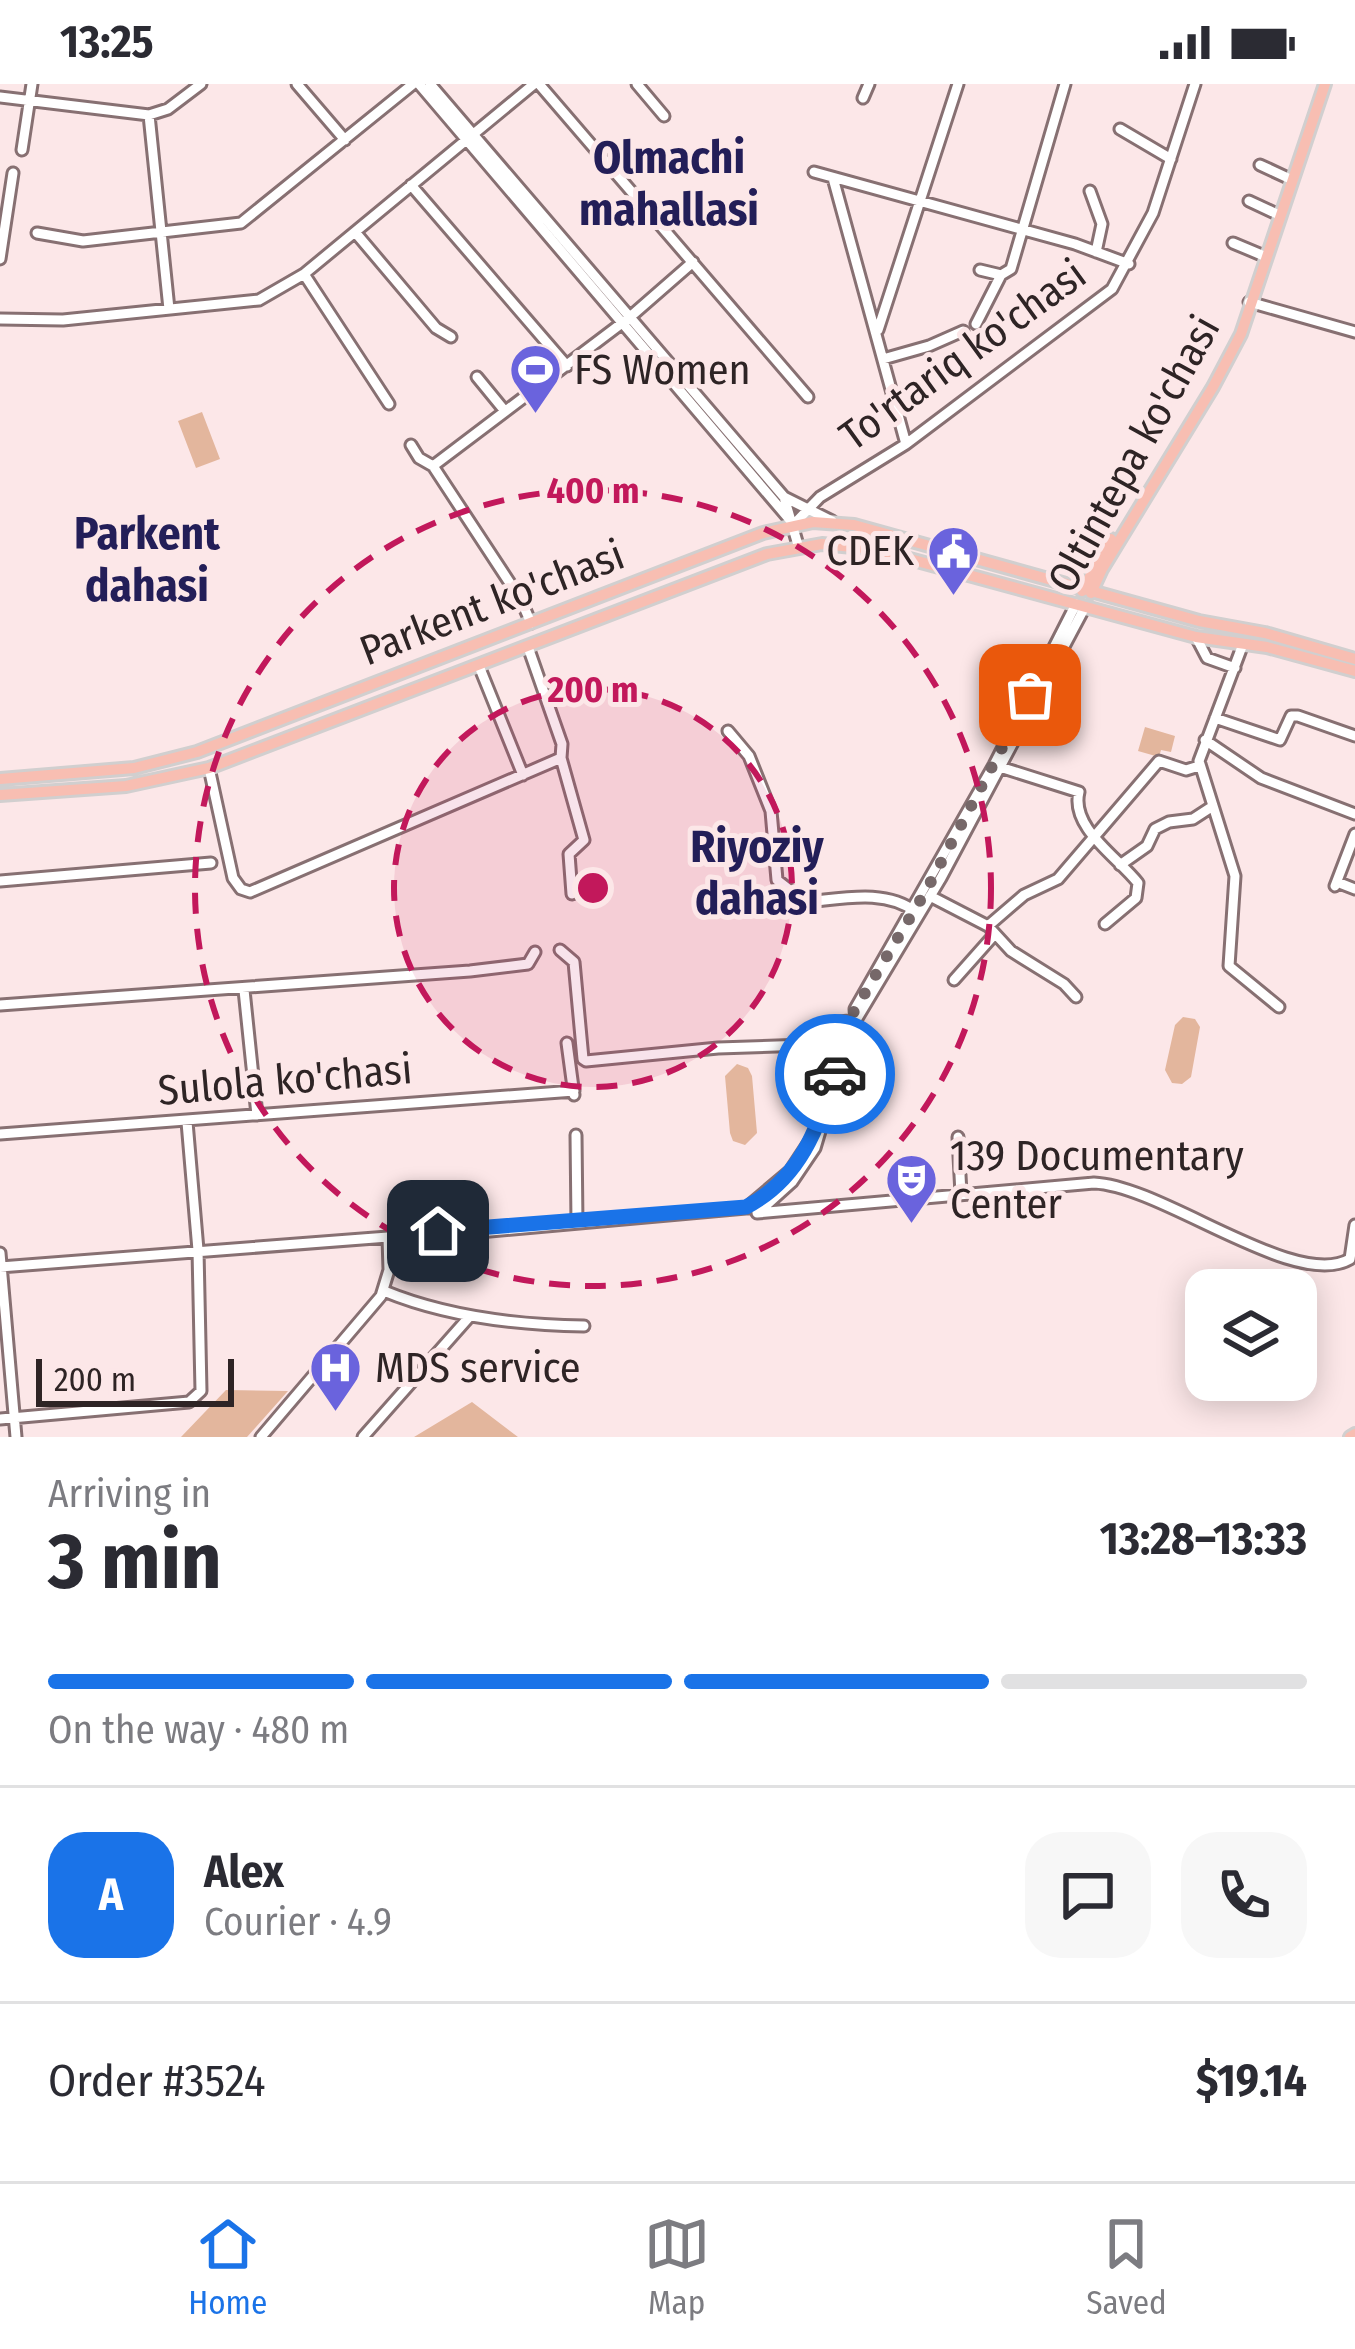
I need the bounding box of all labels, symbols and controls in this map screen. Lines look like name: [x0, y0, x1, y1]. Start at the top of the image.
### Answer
text: 13:25: [60, 15, 154, 69]
district label: Olmachi mahallasi: [579, 131, 759, 237]
street label: To'rtariq ko'chasi: [830, 249, 1096, 461]
street label: Oltintepa ko'chasi: [1037, 307, 1231, 601]
sports icon: FS Women: [507, 342, 563, 416]
place label: FS Women: [574, 345, 751, 395]
text: 400 m: [547, 469, 639, 513]
district label: Parkent dahasi: [74, 507, 221, 613]
public building icon: CDEK: [925, 523, 981, 597]
place label: CDEK: [826, 526, 915, 576]
street label: Parkent ko'chasi: [353, 530, 631, 676]
pin: [979, 644, 1081, 746]
icon: bag: [997, 662, 1063, 728]
text: 200 m: [547, 668, 638, 712]
district label: Riyoziy dahasi: [690, 820, 824, 926]
centre of rings: [572, 867, 614, 909]
courier: [775, 1014, 895, 1134]
icon: car: [802, 1041, 868, 1107]
street label: Sulola ko'chasi: [156, 1044, 414, 1116]
place label: 139 Documentary Center: [950, 1131, 1244, 1229]
theatre icon: 139 Documentary Center: [883, 1152, 939, 1226]
pin: [387, 1180, 489, 1282]
icon: home: [405, 1198, 471, 1264]
map controls: [1185, 1269, 1317, 1401]
button: layers: [1185, 1269, 1317, 1401]
hospital icon: MDS service: [308, 1340, 364, 1414]
place label: MDS service: [375, 1343, 581, 1393]
scale bar: [36, 1353, 234, 1406]
text: 200 m: [54, 1360, 136, 1400]
text: Arriving in: [48, 1471, 211, 1517]
text: 13:28–13:33: [1100, 1512, 1307, 1566]
text: 3 min: [48, 1515, 222, 1609]
text: On the way · 480 m: [48, 1707, 349, 1753]
button: chat: [1025, 1832, 1151, 1958]
button: phone: [1181, 1832, 1307, 1958]
text: Alex: [204, 1845, 284, 1899]
text: A: [99, 1868, 123, 1922]
text: Courier · 4.9: [204, 1899, 392, 1945]
text: Order #3524: [48, 2054, 265, 2108]
text: $19.14: [1196, 2054, 1307, 2108]
tab: Home: [188, 2211, 267, 2323]
tab: Map: [644, 2211, 710, 2323]
tab: Saved: [1086, 2211, 1167, 2323]

